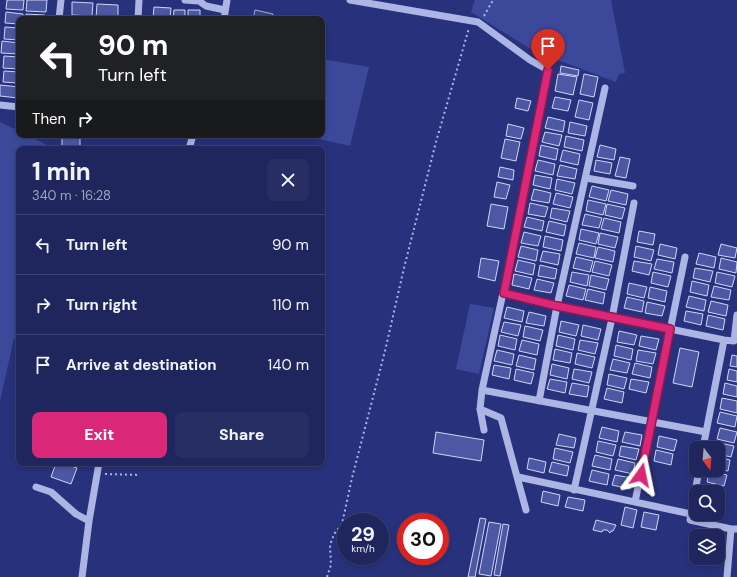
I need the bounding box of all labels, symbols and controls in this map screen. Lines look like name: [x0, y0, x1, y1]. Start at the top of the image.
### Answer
text: 90 m: [98, 27, 168, 64]
pin: [531, 29, 565, 70]
icon: left: [32, 32, 84, 84]
icon: arrive: [537, 35, 559, 57]
text: Turn left: [98, 63, 167, 87]
icon: right: [74, 108, 96, 130]
text: Then: [32, 109, 66, 129]
text: 1 min: [32, 156, 91, 187]
button: close: [267, 159, 309, 201]
text: 340 m · 16:28: [32, 187, 111, 204]
icon: left: [32, 234, 54, 256]
text: Turn left: [66, 235, 127, 255]
text: 90 m: [272, 235, 309, 255]
icon: right: [32, 294, 54, 316]
text: Turn right: [66, 295, 137, 315]
text: 110 m: [272, 295, 309, 315]
icon: arrive: [32, 354, 54, 376]
text: Arrive at destination: [66, 355, 217, 375]
text: 140 m: [268, 355, 309, 375]
button: Exit: [32, 412, 167, 458]
button: Share: [175, 412, 309, 458]
north arrow: [689, 441, 725, 477]
map controls: [689, 441, 725, 565]
position arrow: [620, 454, 662, 496]
button: search: [689, 485, 725, 521]
speed limit sign: 30: [397, 513, 449, 565]
text: 29: [351, 521, 375, 547]
button: layers: [689, 529, 725, 565]
text: km/h: [351, 542, 375, 555]

